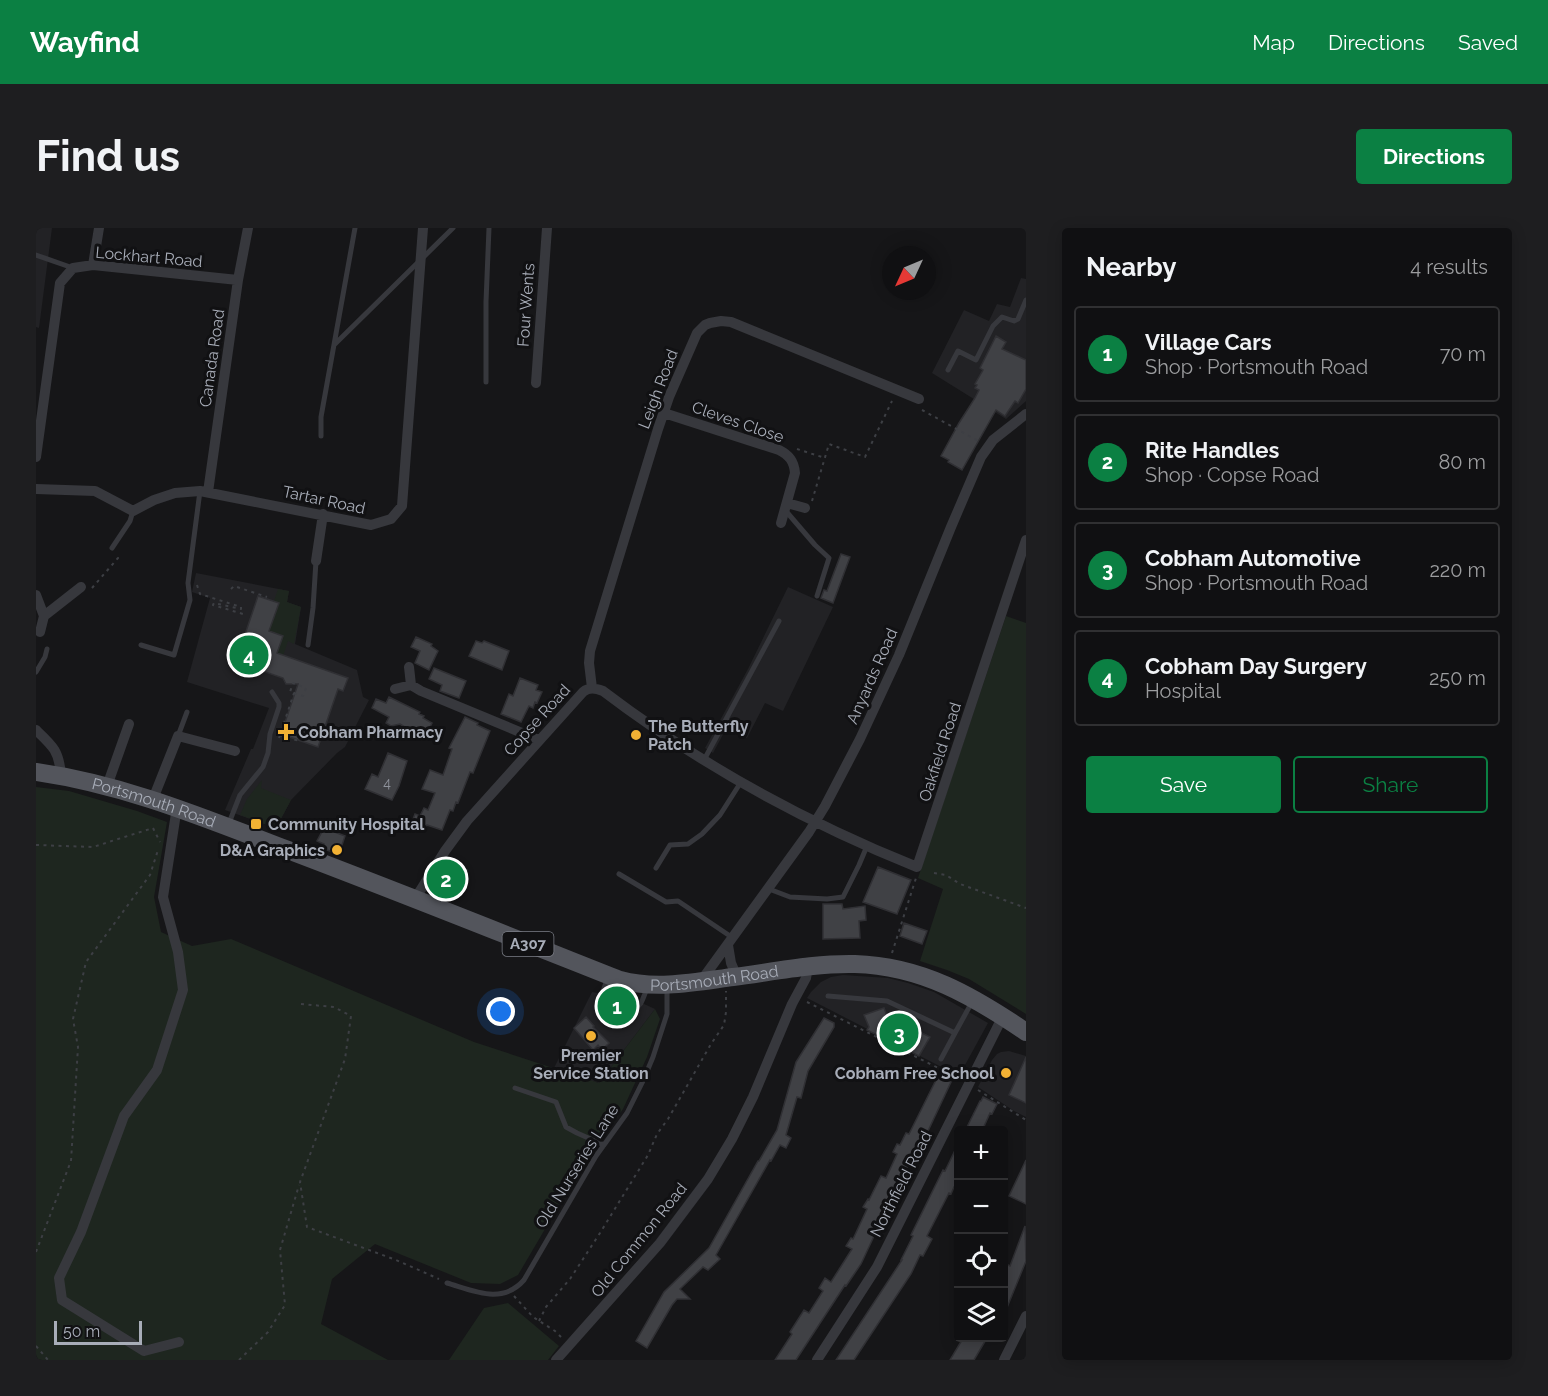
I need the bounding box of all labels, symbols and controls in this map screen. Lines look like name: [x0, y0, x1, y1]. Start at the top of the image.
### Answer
text: Wayfind: [30, 26, 140, 59]
text: Map: [1252, 30, 1295, 55]
text: Directions: [1328, 30, 1425, 55]
text: Saved: [1458, 30, 1518, 55]
button: Directions: [1356, 129, 1512, 184]
text: Find us: [36, 132, 180, 181]
street label: Lockhart Road: [95, 243, 203, 271]
north arrow: [882, 246, 936, 300]
text: Nearby: [1086, 252, 1176, 282]
text: 4 results: [1410, 255, 1488, 279]
street label: Four Wents: [514, 262, 538, 348]
street label: Canada Road: [196, 308, 228, 408]
text: Village Cars: [1145, 329, 1272, 355]
text: 1: [1103, 342, 1112, 366]
text: 70 m: [1440, 342, 1486, 366]
street label: Leigh Road: [634, 346, 682, 431]
text: Shop · Portsmouth Road: [1145, 355, 1368, 379]
street label: Cleves Close: [690, 397, 786, 447]
text: Rite Handles: [1145, 437, 1279, 463]
text: 2: [1102, 450, 1113, 474]
text: 80 m: [1438, 450, 1486, 474]
text: Shop · Copse Road: [1145, 463, 1319, 487]
street label: Tartar Road: [281, 482, 367, 518]
text: Cobham Automotive: [1145, 545, 1361, 571]
text: 3: [1102, 558, 1113, 582]
text: 220 m: [1429, 558, 1486, 582]
text: Shop · Portsmouth Road: [1145, 571, 1368, 595]
street label: Anyards Road: [842, 625, 902, 727]
pin: 4: [230, 632, 268, 678]
text: Cobham Day Surgery: [1145, 653, 1367, 679]
text: 4: [1102, 666, 1113, 690]
text: 250 m: [1429, 666, 1486, 690]
text: Hospital: [1145, 679, 1221, 703]
street label: Copse Road: [500, 680, 574, 760]
street label: Oakfield Road: [915, 700, 965, 804]
place label: The Butterfly Patch: [648, 717, 749, 754]
place label: Cobham Pharmacy: [298, 723, 443, 742]
marker: Cobham Pharmacy: [279, 725, 293, 739]
marker: The Butterfly Patch: [629, 728, 643, 742]
button: Save: [1086, 756, 1281, 813]
button: Share: [1293, 756, 1488, 813]
street label: Portsmouth Road: [90, 774, 219, 831]
house number: 4: [383, 775, 391, 791]
place label: Community Hospital: [268, 815, 425, 834]
marker: Community Hospital: [249, 817, 263, 831]
place label: D&A Graphics: [220, 841, 325, 860]
marker: D&A Graphics: [330, 843, 344, 857]
pin: 2: [426, 856, 466, 902]
road number: A307: [502, 932, 554, 956]
street label: Portsmouth Road: [650, 961, 780, 994]
pin: 1: [598, 984, 636, 1028]
your location: [486, 997, 515, 1026]
pin: 3: [880, 1010, 918, 1056]
marker: Premier Service Station: [584, 1029, 598, 1043]
place label: Premier Service Station: [533, 1046, 649, 1083]
place label: Cobham Free School: [835, 1064, 995, 1083]
marker: Cobham Free School: [999, 1066, 1013, 1080]
street label: Old Nurseries Lane: [531, 1101, 623, 1231]
map controls: [954, 1126, 1008, 1342]
button: +: [954, 1126, 1008, 1180]
street label: Northfield Road: [866, 1128, 936, 1240]
street label: Old Common Road: [587, 1179, 691, 1301]
button: −: [954, 1180, 1008, 1234]
button: locate: [954, 1234, 1008, 1288]
button: layers: [954, 1288, 1008, 1342]
scale bar: [54, 1318, 142, 1346]
text: 50 m: [63, 1322, 100, 1341]

